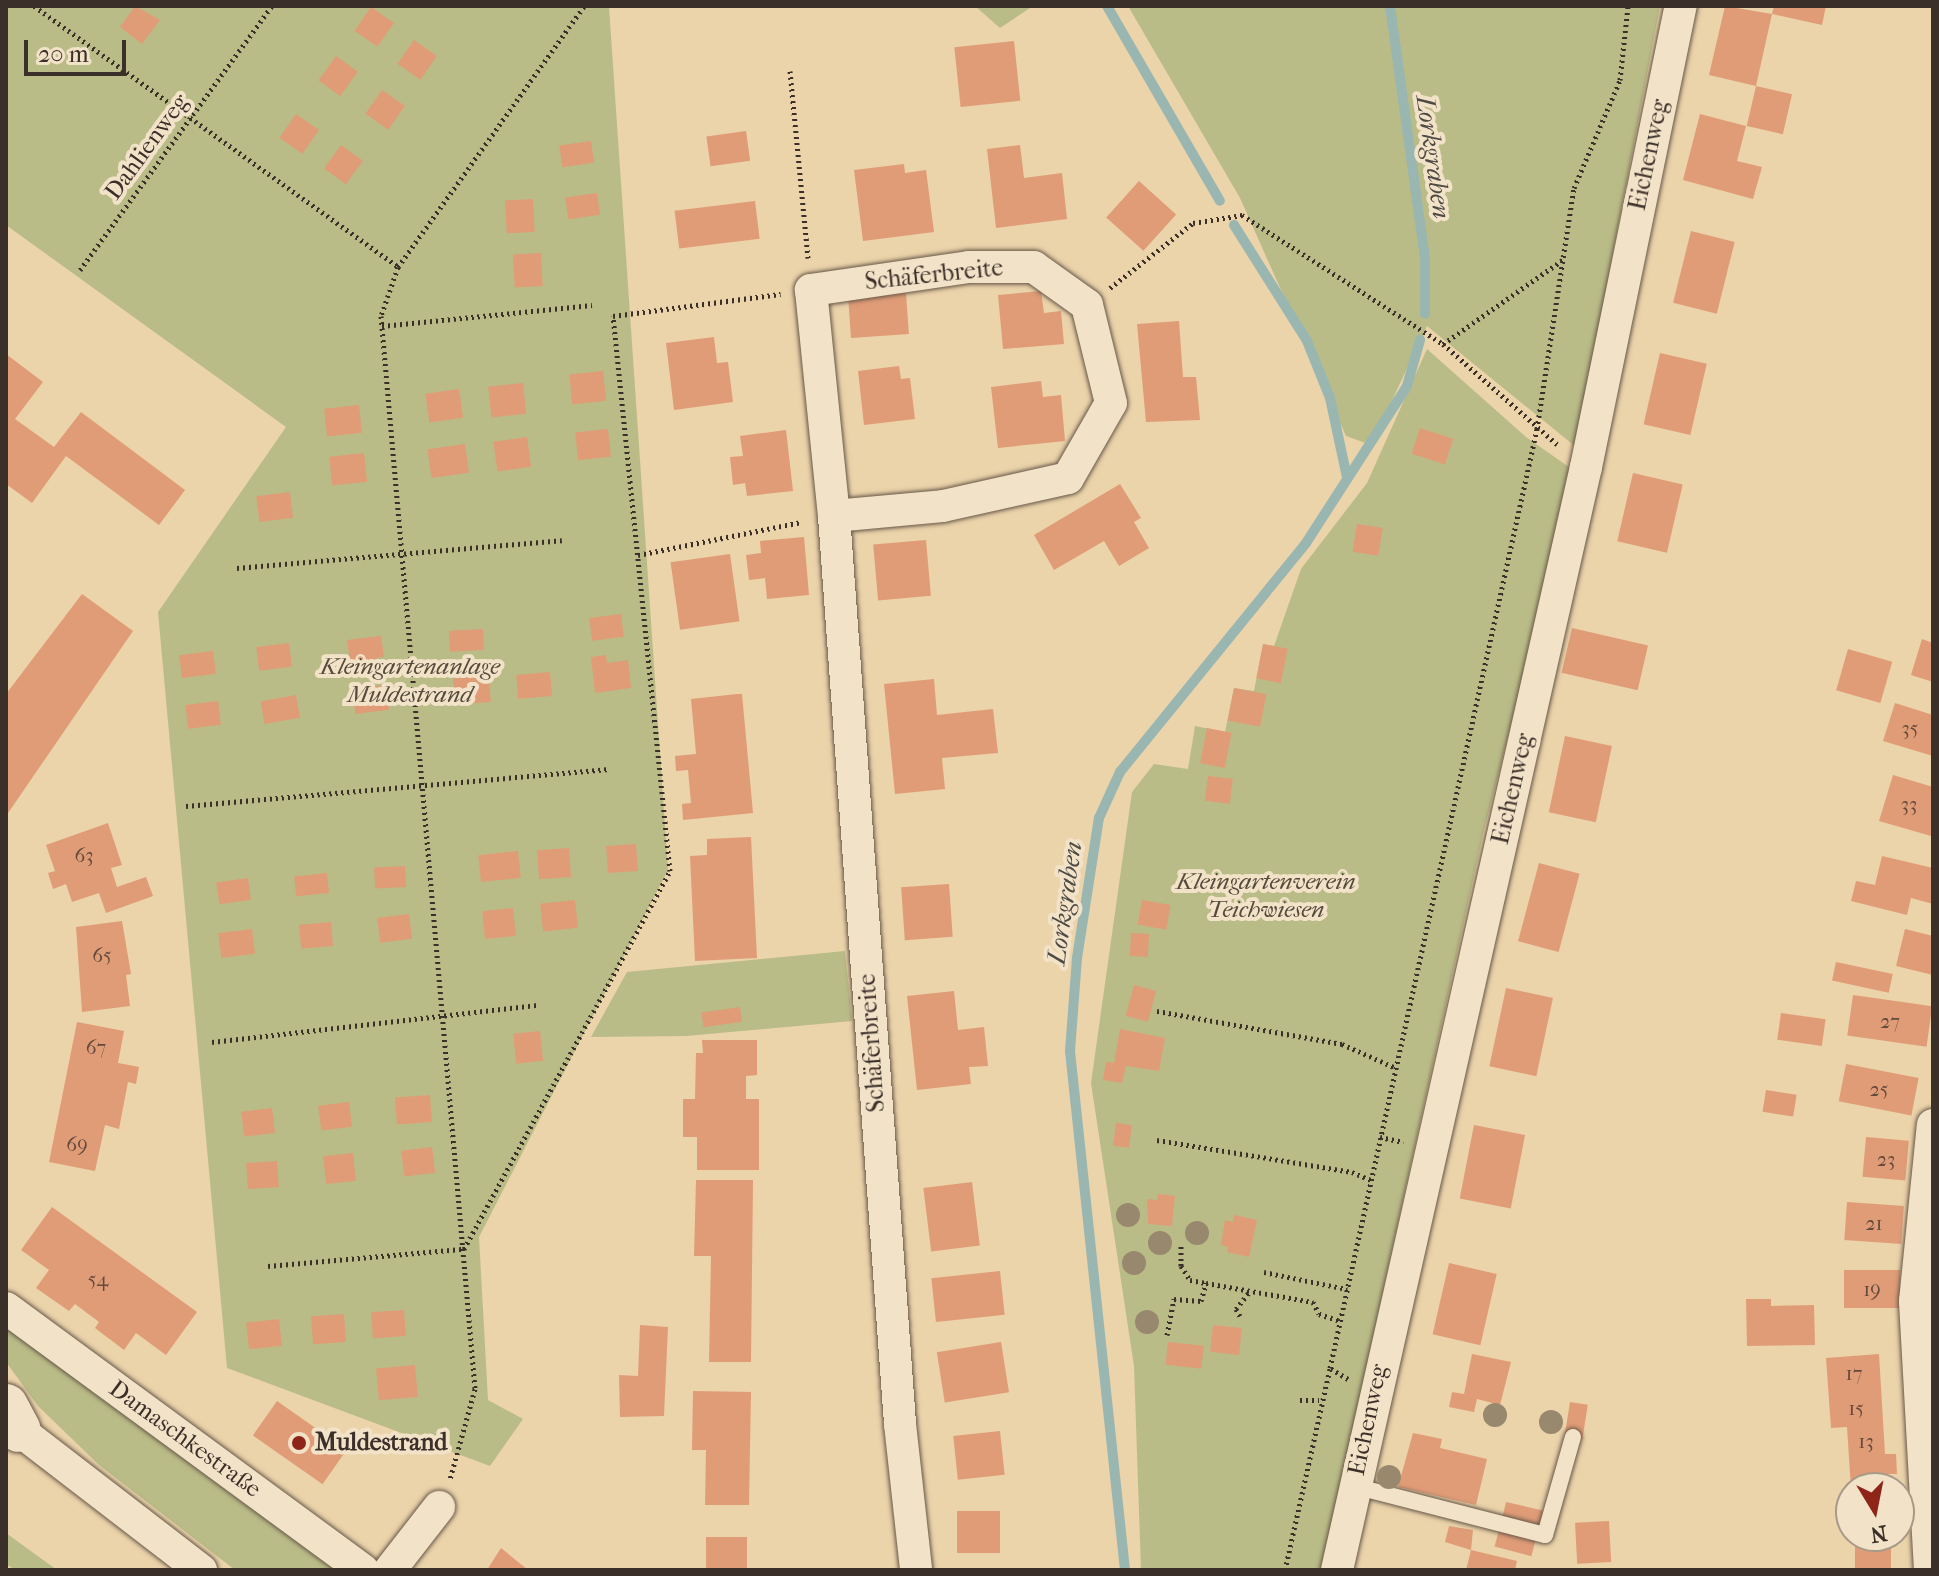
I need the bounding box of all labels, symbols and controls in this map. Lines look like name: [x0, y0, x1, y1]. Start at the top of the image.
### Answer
scale bar: [28, 24, 130, 74]
text: 20 m: [38, 40, 89, 68]
street label: Dahlienweg: [99, 88, 195, 206]
water label: Lorkgraben: [1409, 93, 1457, 221]
street label: Eichenweg: [1623, 97, 1675, 213]
street label: Schäferbreite: [863, 253, 1005, 297]
park label: Kleingartenanlage Muldestrand: [320, 653, 500, 709]
house number: 35: [1902, 716, 1918, 740]
street label: Eichenweg: [1486, 731, 1540, 847]
house number: 33: [1901, 792, 1917, 816]
water label: Lorkgraben: [1041, 839, 1089, 967]
house number: 63: [74, 843, 94, 867]
park label: Kleingartenverein Teichwiesen: [1176, 868, 1356, 924]
house number: 65: [92, 943, 112, 967]
street label: Schäferbreite: [853, 973, 891, 1113]
house number: 27: [1880, 1009, 1900, 1033]
house number: 67: [86, 1035, 106, 1059]
house number: 25: [1870, 1077, 1888, 1101]
house number: 69: [66, 1132, 88, 1156]
house number: 23: [1877, 1147, 1895, 1171]
house number: 21: [1865, 1211, 1883, 1235]
house number: 54: [88, 1267, 108, 1291]
house number: 19: [1863, 1277, 1881, 1301]
house number: 17: [1846, 1361, 1862, 1385]
street label: Eichenweg: [1342, 1362, 1394, 1478]
street label: Damaschkestraße: [103, 1374, 267, 1504]
house number: 15: [1848, 1396, 1864, 1420]
place label: Muldestrand: [315, 1429, 447, 1457]
house number: 13: [1858, 1429, 1874, 1453]
marker: Muldestrand: [290, 1434, 308, 1452]
north arrow: [1835, 1472, 1915, 1552]
text: N: [1868, 1519, 1889, 1548]

